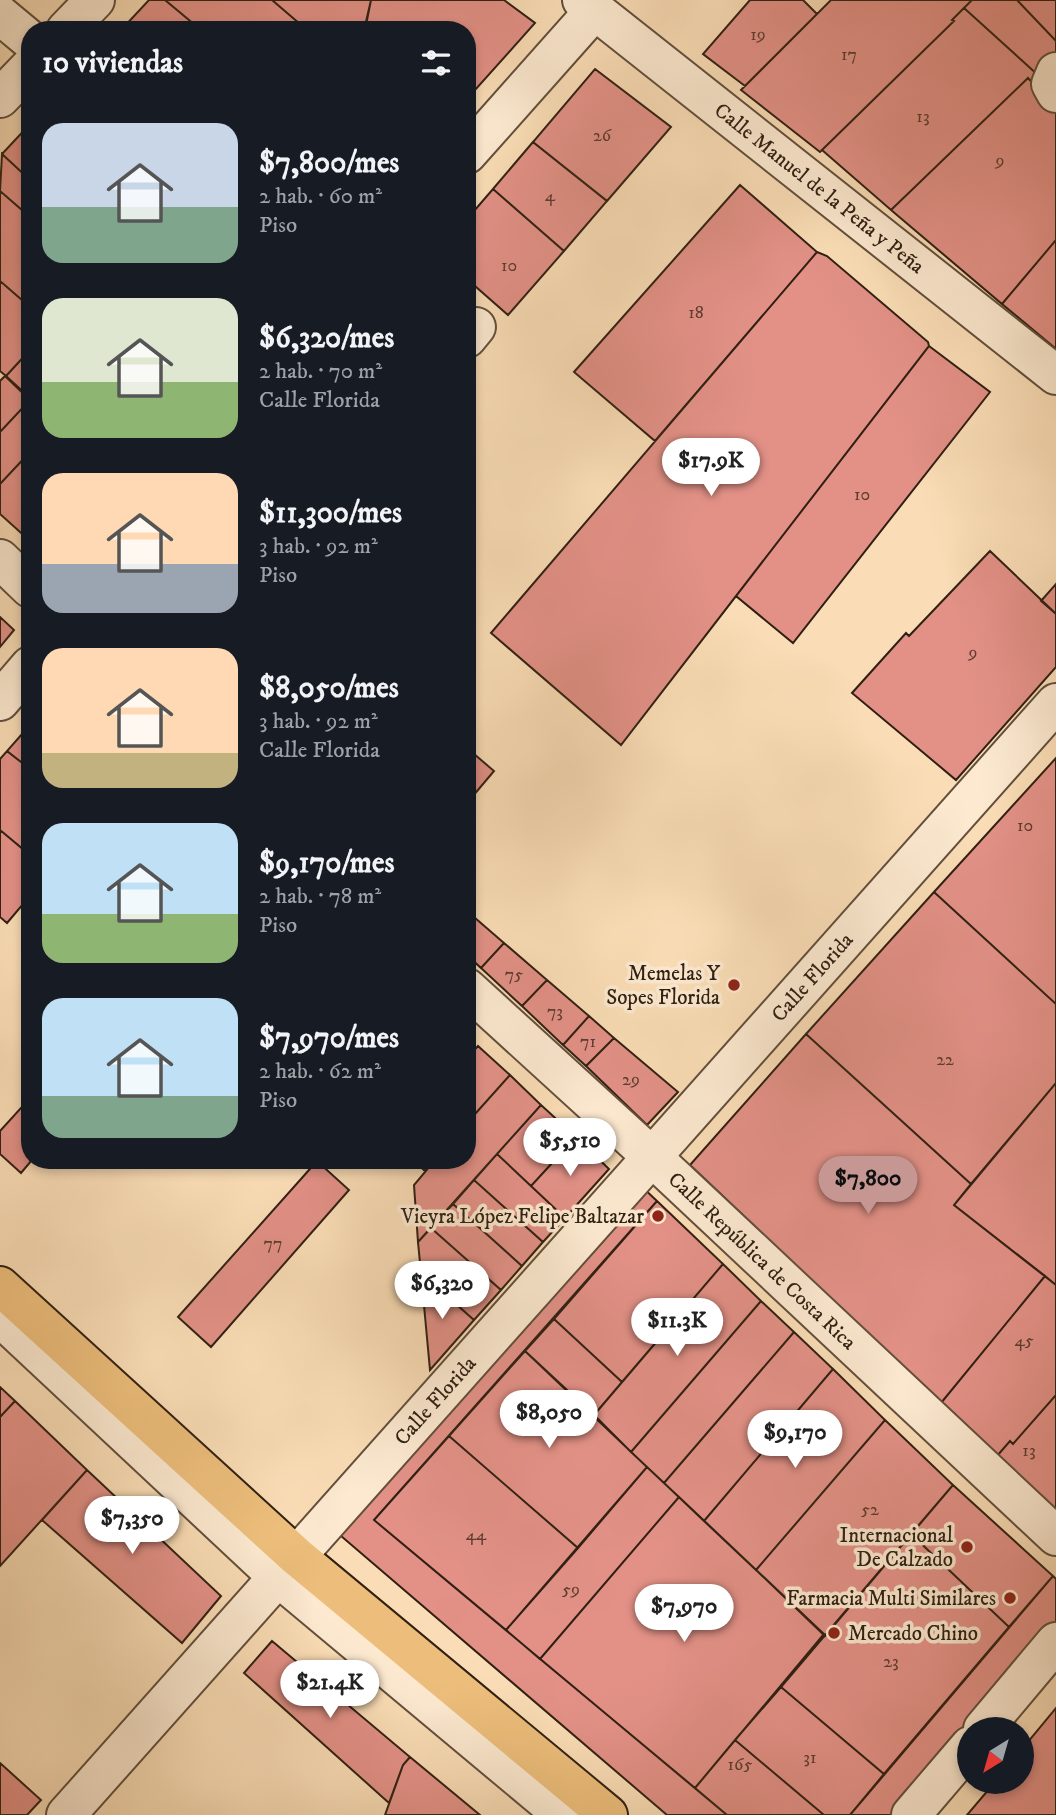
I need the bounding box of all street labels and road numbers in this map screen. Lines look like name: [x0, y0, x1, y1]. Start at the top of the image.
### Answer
street label: Calle Manuel de la Peña y Peña: [709, 98, 929, 280]
street label: Calle Florida: [766, 928, 859, 1028]
street label: Calle República de Costa Rica: [662, 1167, 861, 1356]
street label: Calle Florida: [389, 1351, 482, 1451]

